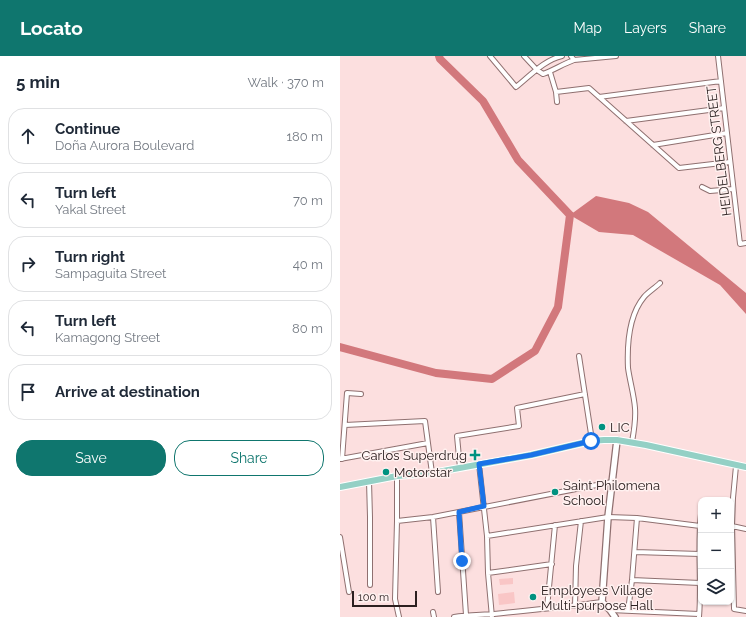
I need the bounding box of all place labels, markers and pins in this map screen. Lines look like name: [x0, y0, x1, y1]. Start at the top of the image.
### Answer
place label: LIC: [610, 420, 630, 435]
marker: LIC: [597, 422, 607, 432]
place label: Carlos Superdrug: [362, 448, 467, 463]
marker: Carlos Superdrug: [470, 450, 480, 460]
place label: Motorstar: [394, 465, 452, 480]
marker: Motorstar: [381, 467, 391, 477]
place label: Saint Philomena School: [563, 478, 660, 508]
marker: Saint Philomena School: [550, 487, 560, 497]
place label: Employees Village Multi-purpose Hall: [541, 583, 654, 613]
marker: Employees Village Multi-purpose Hall: [528, 592, 538, 602]

